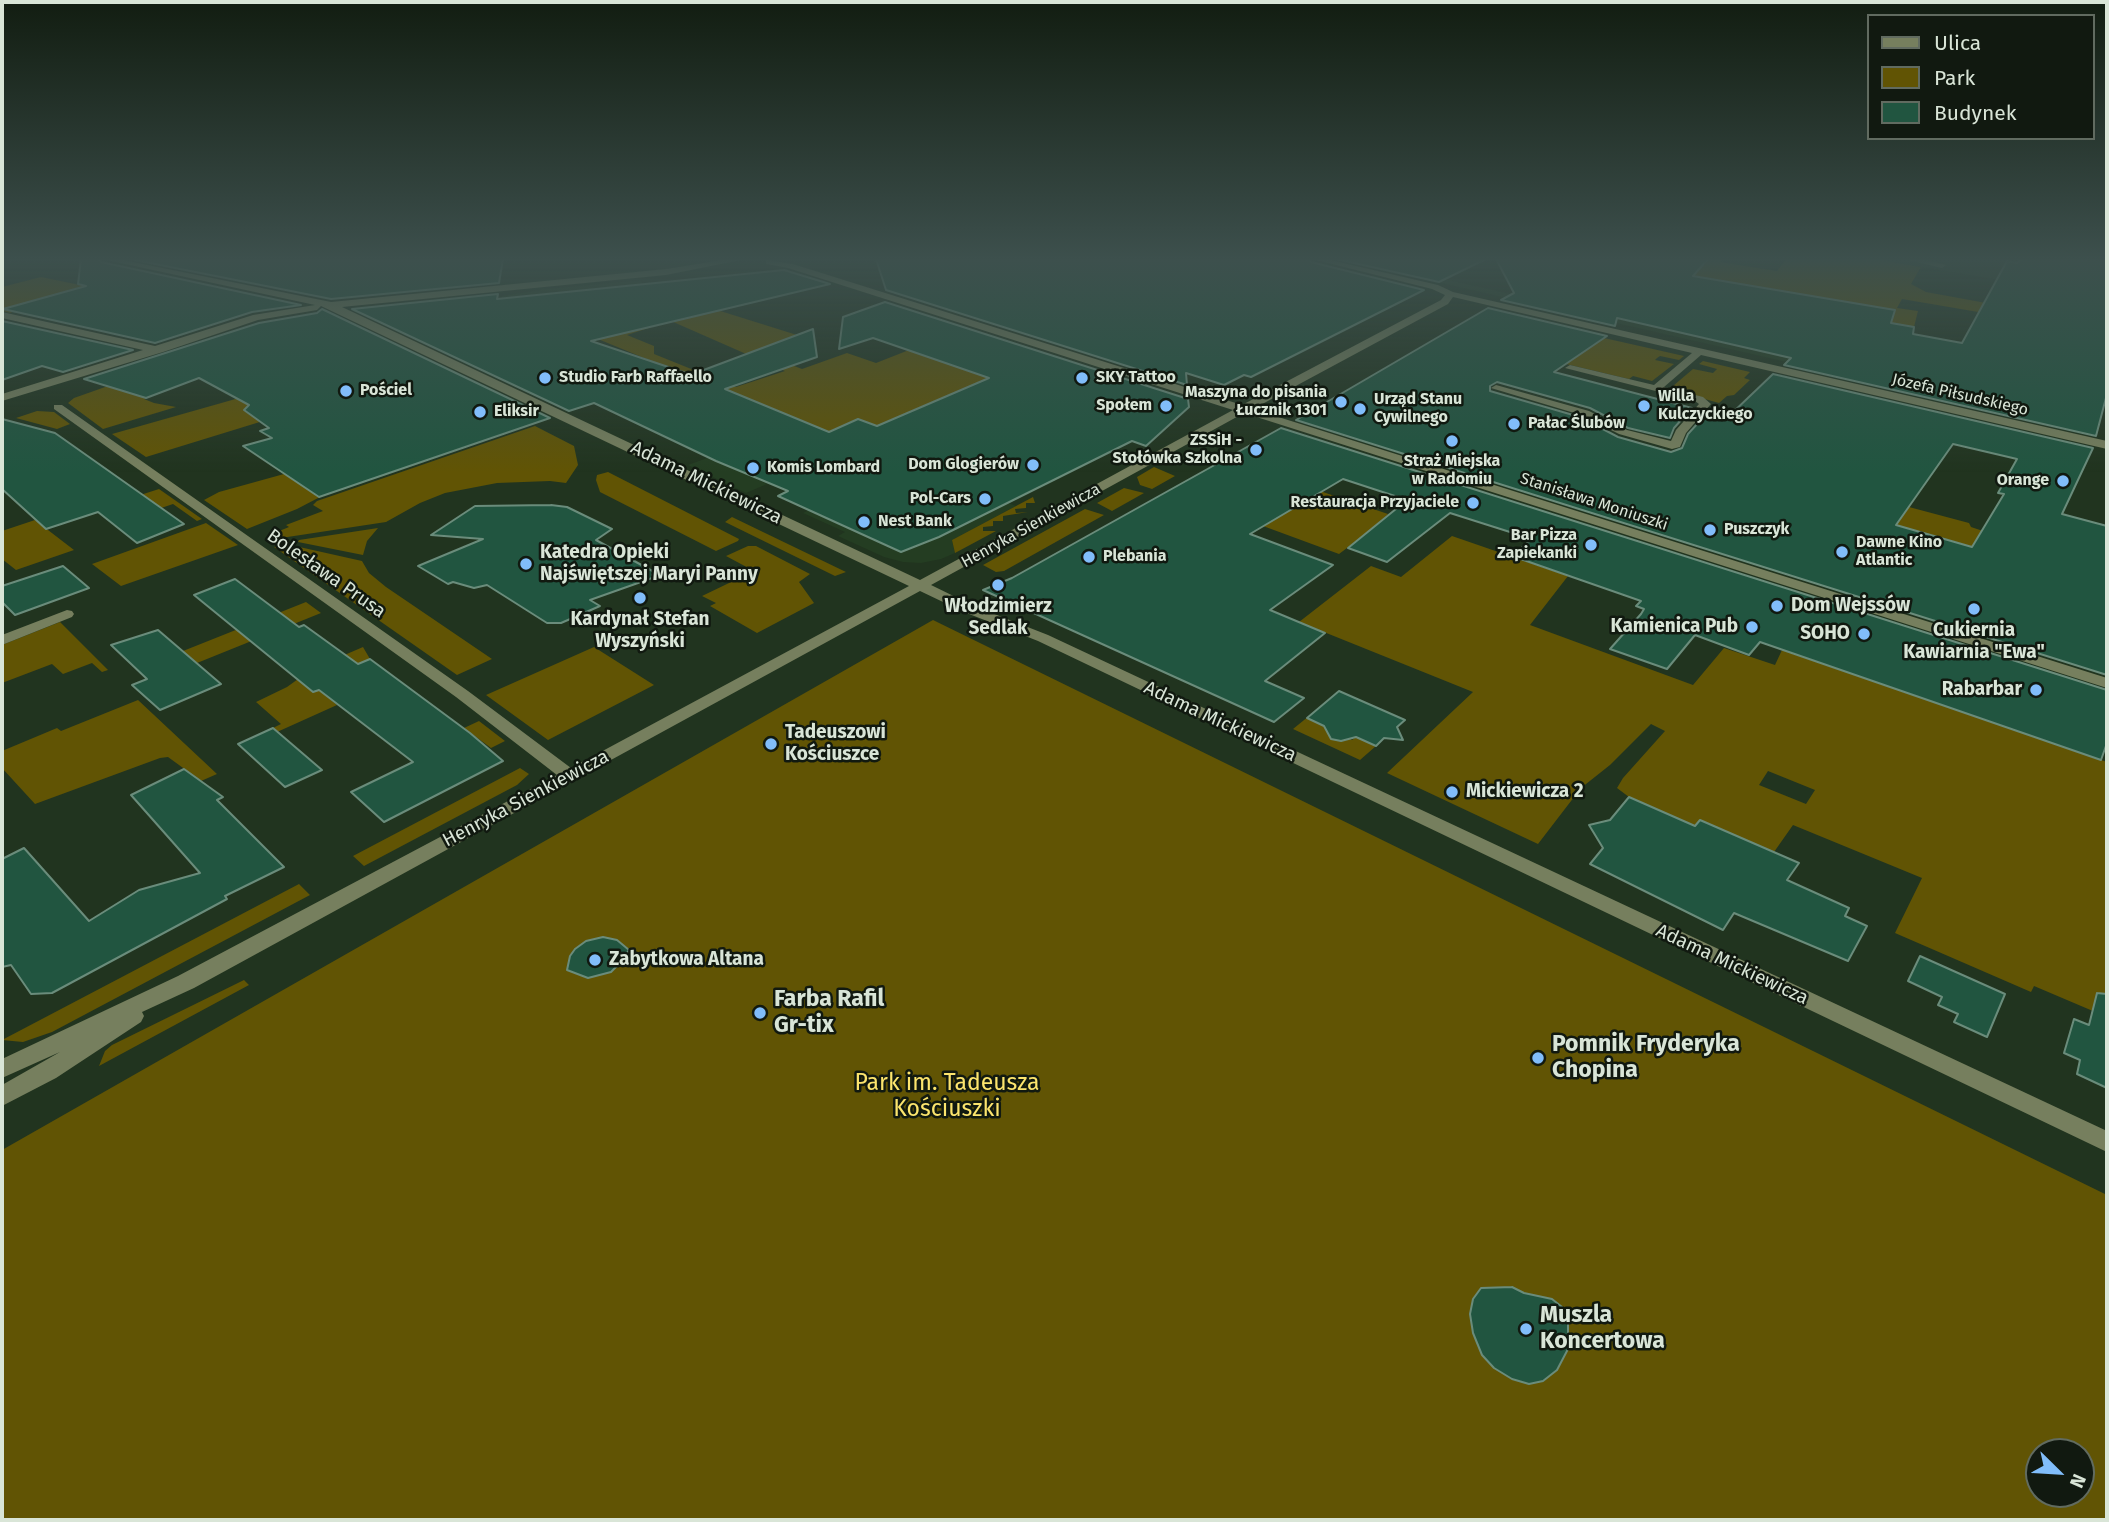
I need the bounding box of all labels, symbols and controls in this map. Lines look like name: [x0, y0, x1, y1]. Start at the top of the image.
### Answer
legend: [1868, 14, 2095, 140]
text: Ulica: [1934, 30, 1981, 56]
text: Park: [1934, 65, 1975, 91]
text: Budynek: [1934, 100, 2016, 126]
place label: Studio Farb Raffaello: [559, 368, 712, 388]
place label: SKY Tattoo: [1096, 368, 1176, 388]
marker: Studio Farb Raffaello: [537, 370, 553, 386]
marker: SKY Tattoo: [1074, 370, 1090, 386]
street label: Józefa Piłsudskiego: [1890, 370, 2030, 420]
place label: Pościel: [360, 381, 412, 401]
marker: Pościel: [338, 383, 354, 399]
place label: Maszyna do pisania Łucznik 1301: [1185, 383, 1327, 421]
place label: Willa Kulczyckiego: [1658, 387, 1753, 425]
place label: Urząd Stanu Cywilnego: [1374, 390, 1462, 428]
marker: Maszyna do pisania Łucznik 1301: [1333, 394, 1349, 410]
place label: Społem: [1096, 396, 1152, 416]
marker: Społem: [1158, 398, 1174, 414]
marker: Willa Kulczyckiego: [1636, 398, 1652, 414]
marker: Urząd Stanu Cywilnego: [1352, 401, 1368, 417]
place label: Eliksir: [494, 402, 539, 422]
marker: Eliksir: [472, 404, 488, 420]
place label: Pałac Ślubów: [1528, 414, 1625, 434]
marker: Pałac Ślubów: [1506, 416, 1522, 432]
place label: ZSSiH - Stołówka Szkolna: [1113, 431, 1242, 469]
marker: Straż Miejska w Radomiu: [1444, 433, 1460, 449]
street label: Adama Mickiewicza: [627, 437, 785, 529]
marker: ZSSiH - Stołówka Szkolna: [1248, 442, 1264, 458]
place label: Straż Miejska w Radomiu: [1404, 452, 1500, 490]
place label: Dom Glogierów: [908, 455, 1019, 475]
marker: Dom Glogierów: [1025, 457, 1041, 473]
place label: Komis Lombard: [767, 458, 880, 478]
marker: Komis Lombard: [745, 460, 761, 476]
street label: Stanisława Moniuszki: [1518, 469, 1670, 535]
place label: Orange: [1997, 471, 2049, 491]
marker: Orange: [2055, 473, 2071, 489]
street label: Henryka Sienkiewicza: [958, 480, 1104, 572]
place label: Pol-Cars: [910, 489, 971, 509]
marker: Pol-Cars: [977, 491, 993, 507]
place label: Restauracja Przyjaciele: [1291, 493, 1459, 513]
marker: Restauracja Przyjaciele: [1465, 495, 1481, 511]
place label: Nest Bank: [878, 512, 952, 532]
marker: Nest Bank: [856, 514, 872, 530]
place label: Puszczyk: [1724, 520, 1789, 540]
marker: Puszczyk: [1702, 522, 1718, 538]
street label: Bolesława Prusa: [262, 525, 390, 623]
place label: Bar Pizza Zapiekanki: [1497, 526, 1577, 564]
place label: Dawne Kino Atlantic: [1856, 533, 1942, 571]
marker: Bar Pizza Zapiekanki: [1583, 537, 1599, 553]
place label: Katedra Opieki Najświętszej Maryi Panny: [540, 542, 758, 586]
marker: Dawne Kino Atlantic: [1834, 544, 1850, 560]
place label: Plebania: [1103, 547, 1167, 567]
marker: Plebania: [1081, 549, 1097, 565]
marker: Katedra Opieki Najświętszej Maryi Panny: [518, 556, 534, 572]
marker: Włodzimierz Sedlak: [990, 577, 1006, 593]
marker: Kardynał Stefan Wyszyński: [632, 590, 648, 606]
place label: Dom Wejssów: [1791, 595, 1910, 617]
place label: Włodzimierz Sedlak: [944, 596, 1052, 640]
marker: Dom Wejssów: [1769, 598, 1785, 614]
marker: Cukiernia Kawiarnia "Ewa": [1966, 601, 1982, 617]
place label: Kardynał Stefan Wyszyński: [570, 609, 710, 653]
place label: Kamienica Pub: [1611, 616, 1738, 638]
marker: Kamienica Pub: [1744, 619, 1760, 635]
place label: Cukiernia Kawiarnia "Ewa": [1903, 620, 2045, 664]
place label: SOHO: [1800, 623, 1850, 645]
marker: SOHO: [1856, 626, 1872, 642]
street label: Adama Mickiewicza: [1140, 677, 1300, 767]
place label: Rabarbar: [1942, 679, 2022, 701]
marker: Rabarbar: [2028, 682, 2044, 698]
place label: Tadeuszowi Kościuszce: [785, 722, 886, 766]
marker: Tadeuszowi Kościuszce: [763, 736, 779, 752]
street label: Henryka Sienkiewicza: [439, 746, 613, 852]
place label: Mickiewicza 2: [1466, 781, 1584, 803]
marker: Mickiewicza 2: [1444, 784, 1460, 800]
street label: Adama Mickiewicza: [1652, 920, 1812, 1010]
place label: Zabytkowa Altana: [609, 949, 764, 971]
marker: Zabytkowa Altana: [587, 952, 603, 968]
place label: Farba Rafil Gr-tix: [774, 986, 884, 1040]
marker: Farba Rafil Gr-tix: [752, 1005, 768, 1021]
place label: Pomnik Fryderyka Chopina: [1552, 1031, 1740, 1085]
marker: Pomnik Fryderyka Chopina: [1530, 1050, 1546, 1066]
park label: Park im. Tadeusza Kościuszki: [854, 1070, 1040, 1124]
place label: Muszla Koncertowa: [1540, 1302, 1665, 1356]
marker: Muszla Koncertowa: [1518, 1321, 1534, 1337]
north arrow: [2025, 1438, 2095, 1508]
text: N: [2065, 1470, 2091, 1491]

